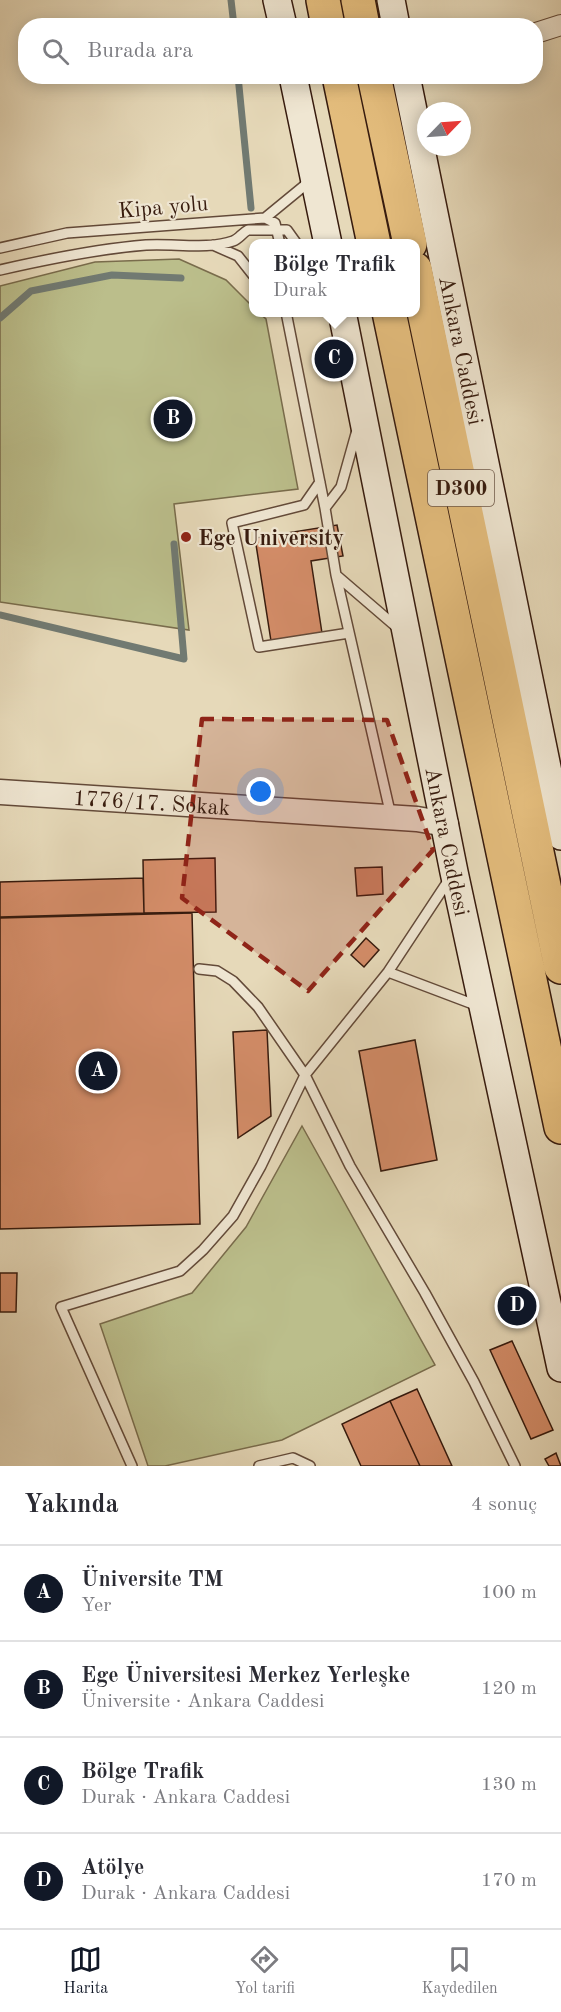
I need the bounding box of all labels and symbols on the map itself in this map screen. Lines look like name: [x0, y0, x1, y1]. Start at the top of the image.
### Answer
north arrow: [417, 102, 471, 156]
street label: Kipa yolu: [117, 193, 209, 223]
street label: Ankara Caddesi: [434, 274, 486, 427]
pin: C: [314, 336, 354, 382]
pin: B: [154, 396, 192, 442]
road number: D300: [428, 470, 494, 506]
place label: Ege University: [198, 528, 344, 550]
marker: Ege University: [179, 530, 193, 544]
street label: Ankara Caddesi: [420, 766, 472, 918]
your location: [246, 777, 275, 806]
street label: 1776/17. Sokak: [72, 788, 231, 820]
pin: A: [78, 1048, 118, 1094]
pin: D: [498, 1284, 536, 1328]

